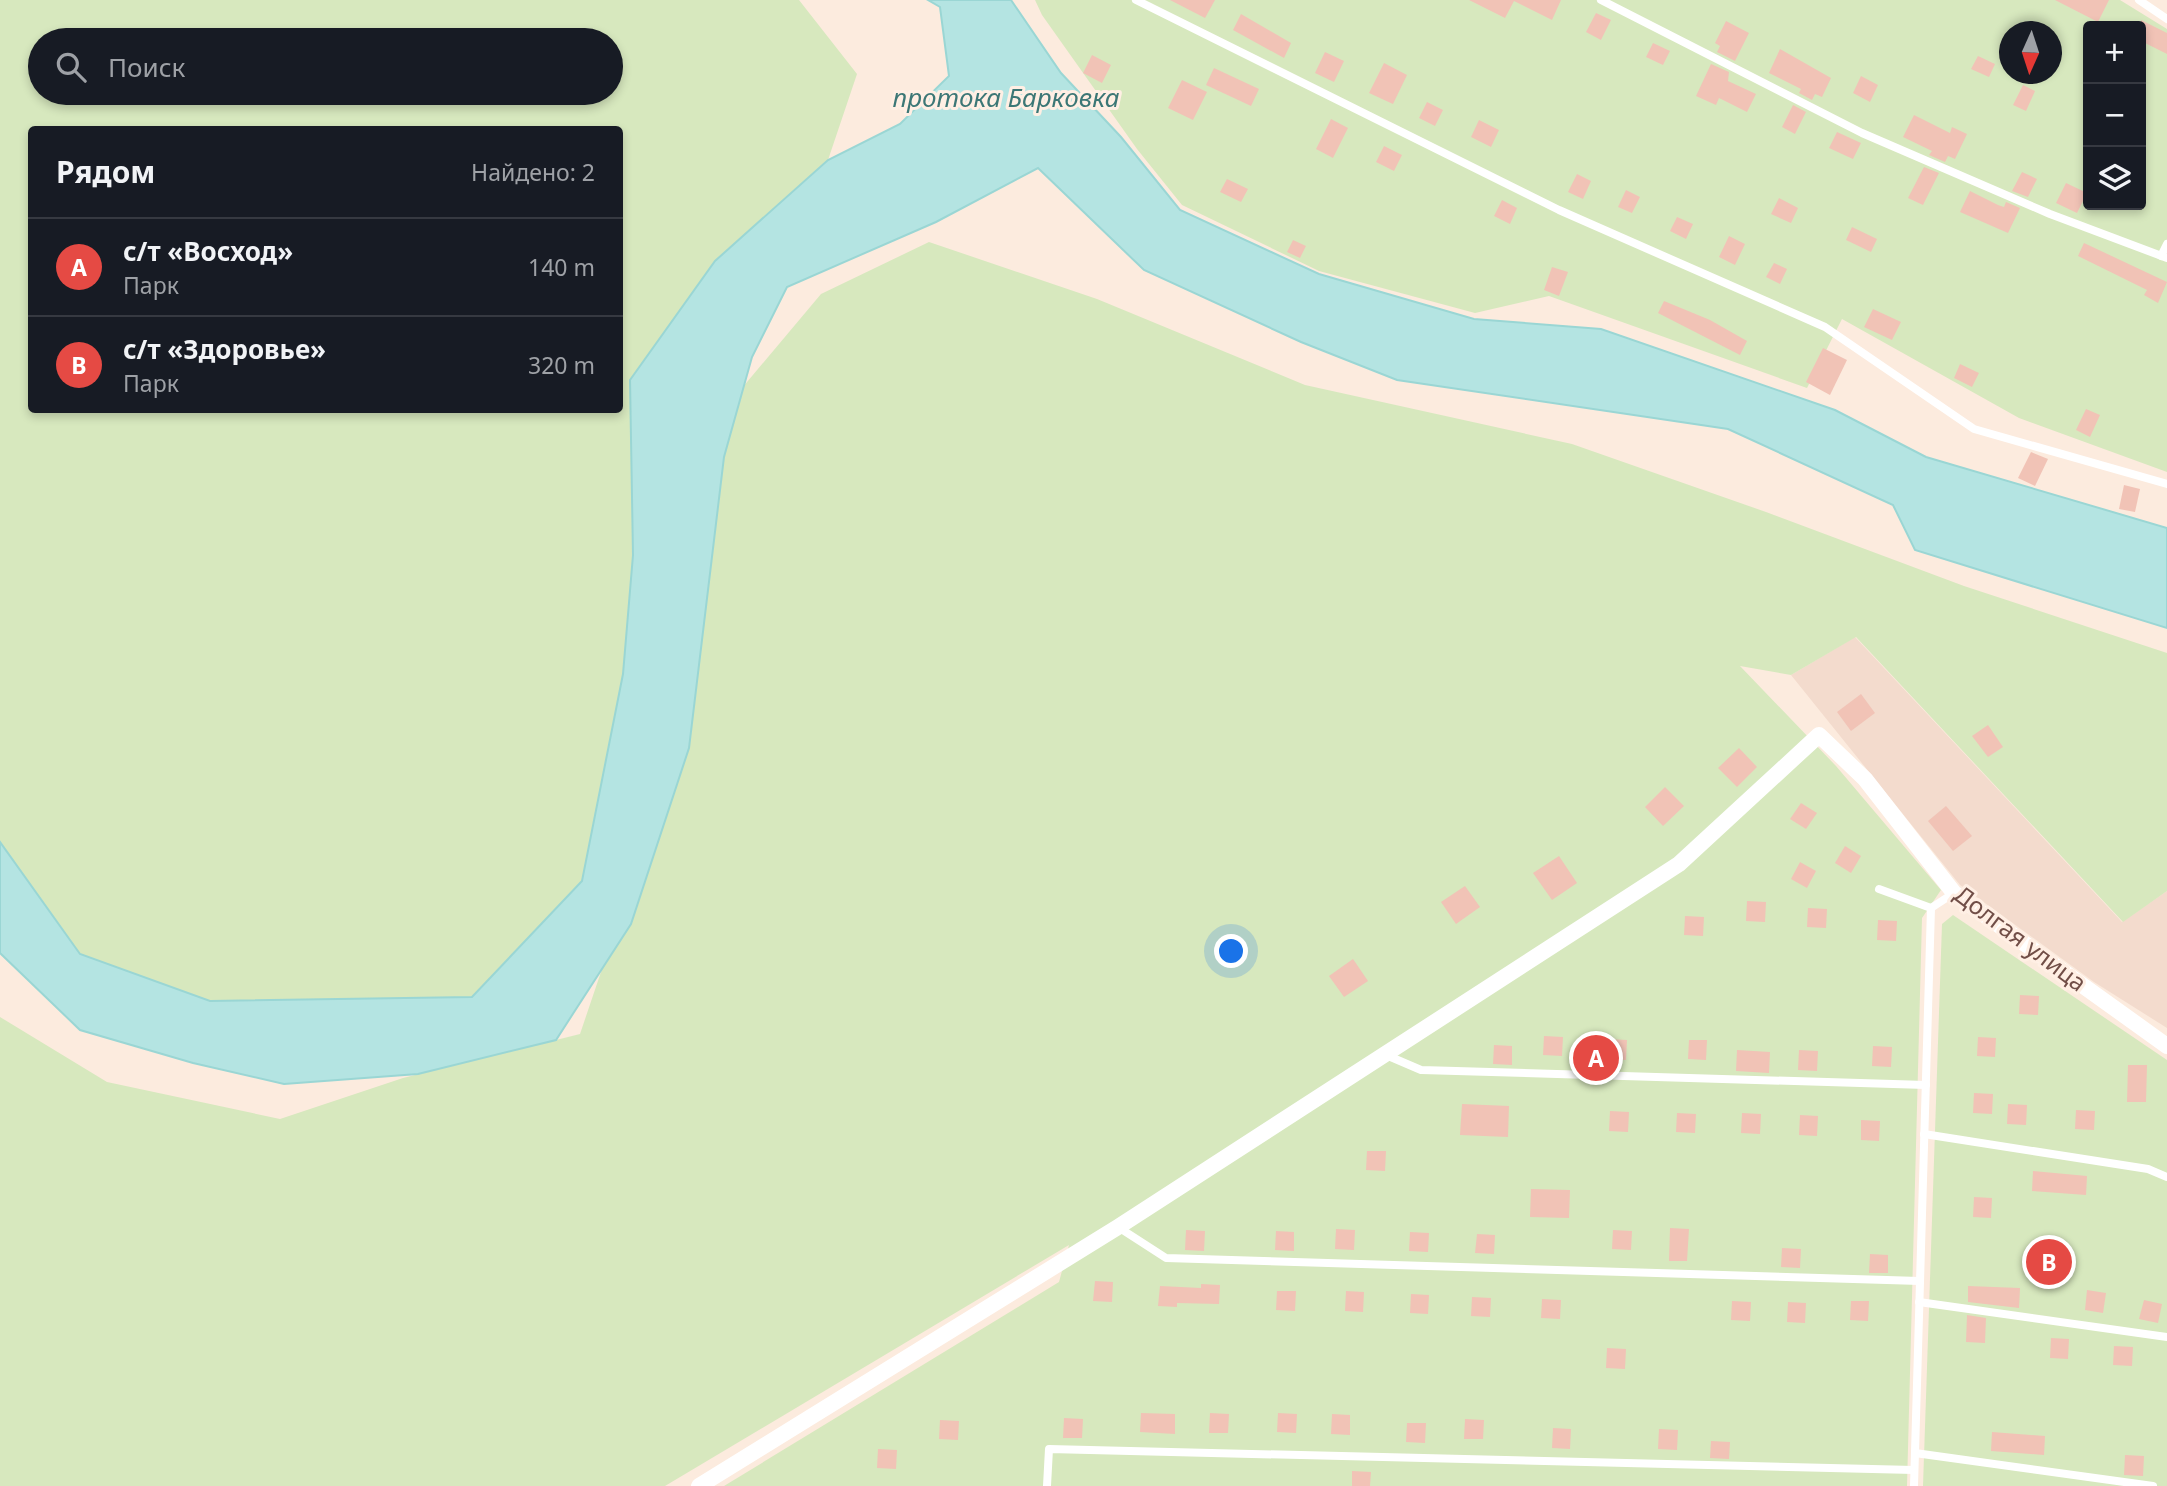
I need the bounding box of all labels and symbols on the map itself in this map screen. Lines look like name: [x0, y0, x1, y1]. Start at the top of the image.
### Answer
north arrow: [1999, 21, 2062, 84]
water label: протока Барковка: [892, 79, 1120, 115]
street label: Долгая улица: [1948, 877, 2094, 998]
your location: [1214, 934, 1248, 968]
pin: A: [1573, 1032, 1619, 1084]
pin: B: [2026, 1236, 2072, 1288]

